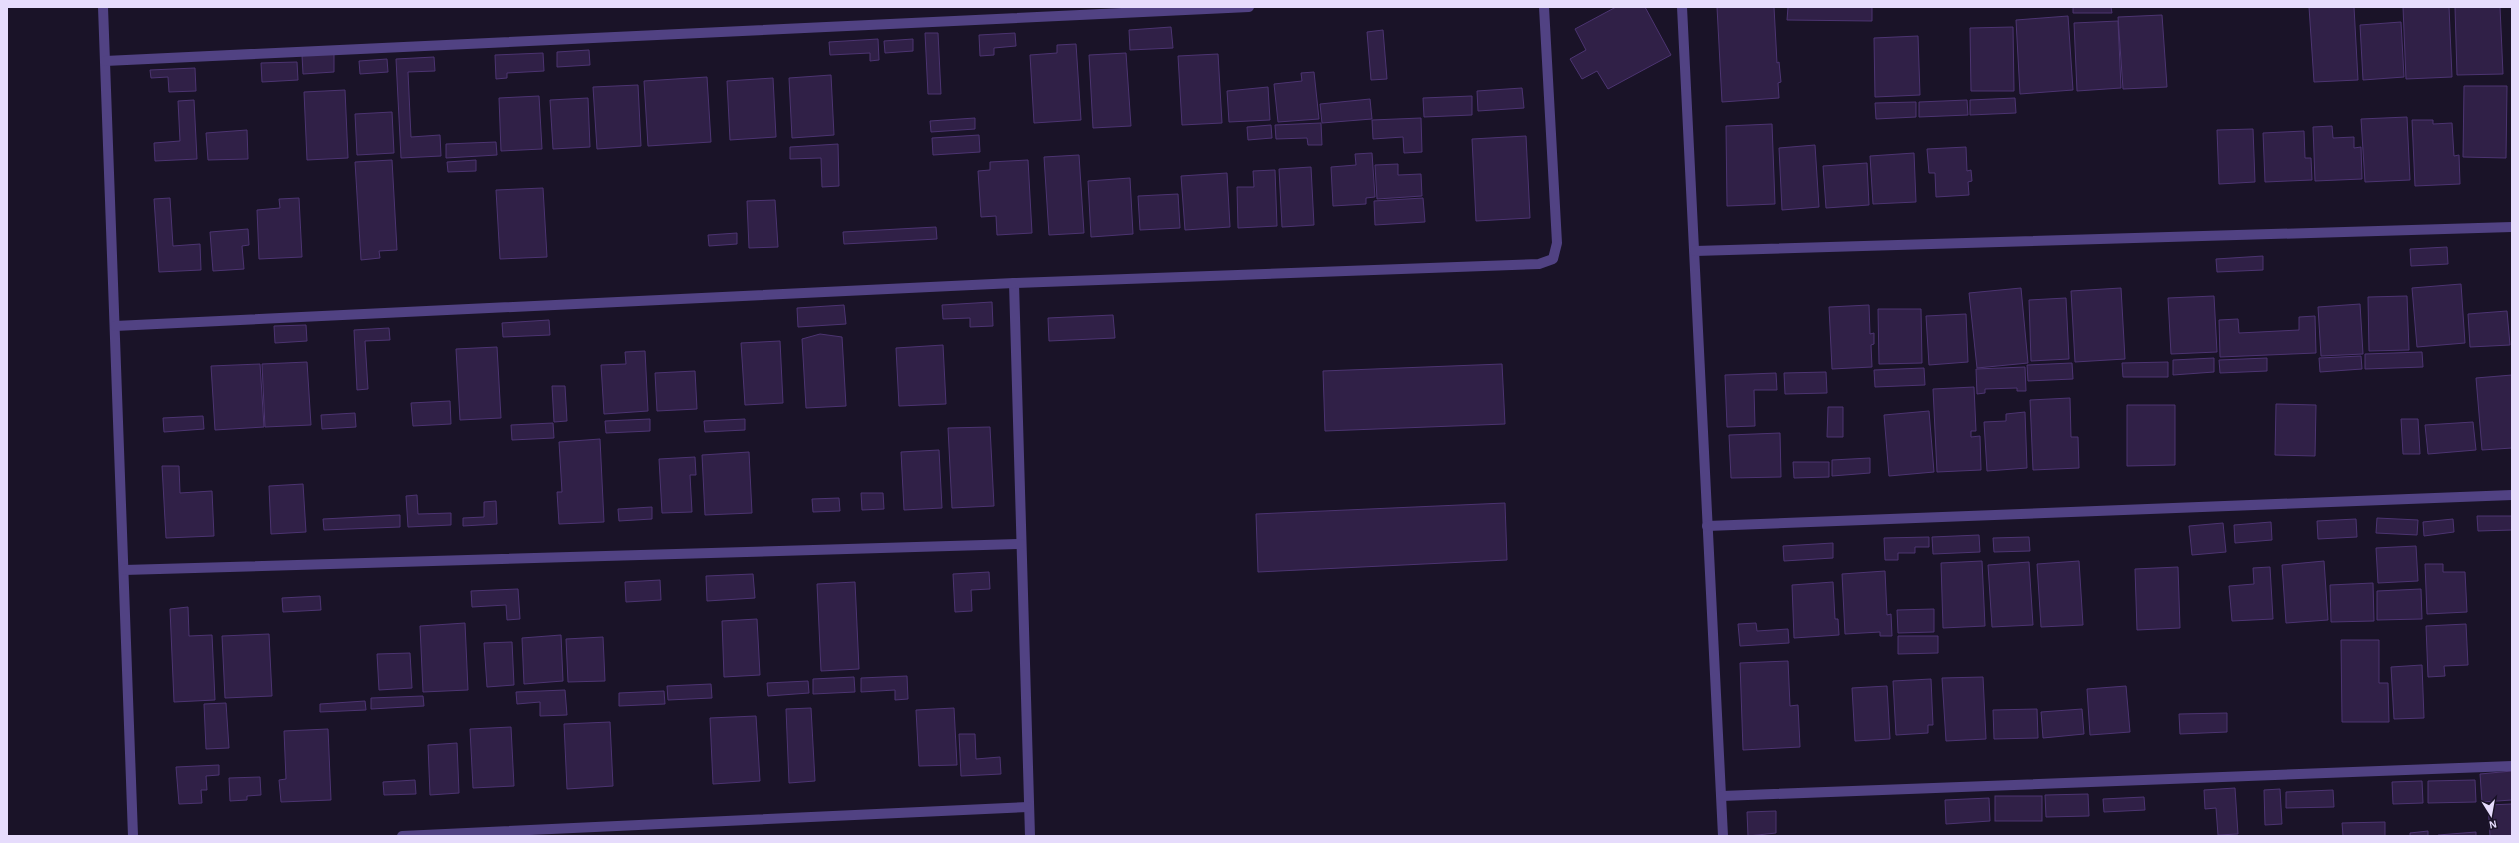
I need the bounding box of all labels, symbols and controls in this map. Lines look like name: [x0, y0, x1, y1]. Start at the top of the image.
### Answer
north arrow: [2471, 795, 2511, 835]
text: N: [2488, 818, 2498, 830]

